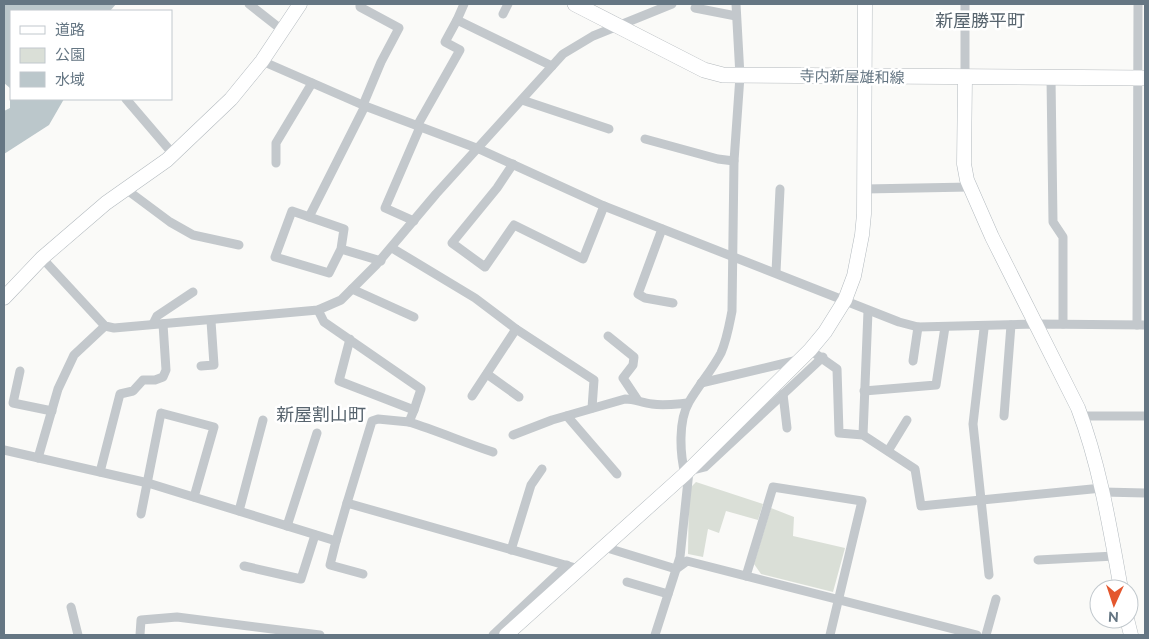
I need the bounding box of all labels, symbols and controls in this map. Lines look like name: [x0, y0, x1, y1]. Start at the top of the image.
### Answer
legend: [10, 10, 172, 100]
district label: 新屋勝平町: [935, 10, 1025, 31]
text: 道路: [55, 21, 85, 39]
text: 公園: [55, 46, 85, 64]
street label: 寺内新屋雄和線: [799, 67, 905, 87]
text: 水域: [55, 71, 85, 89]
district label: 新屋割山町: [276, 404, 366, 425]
north arrow: [1089, 579, 1139, 629]
text: N: [1108, 609, 1119, 625]

